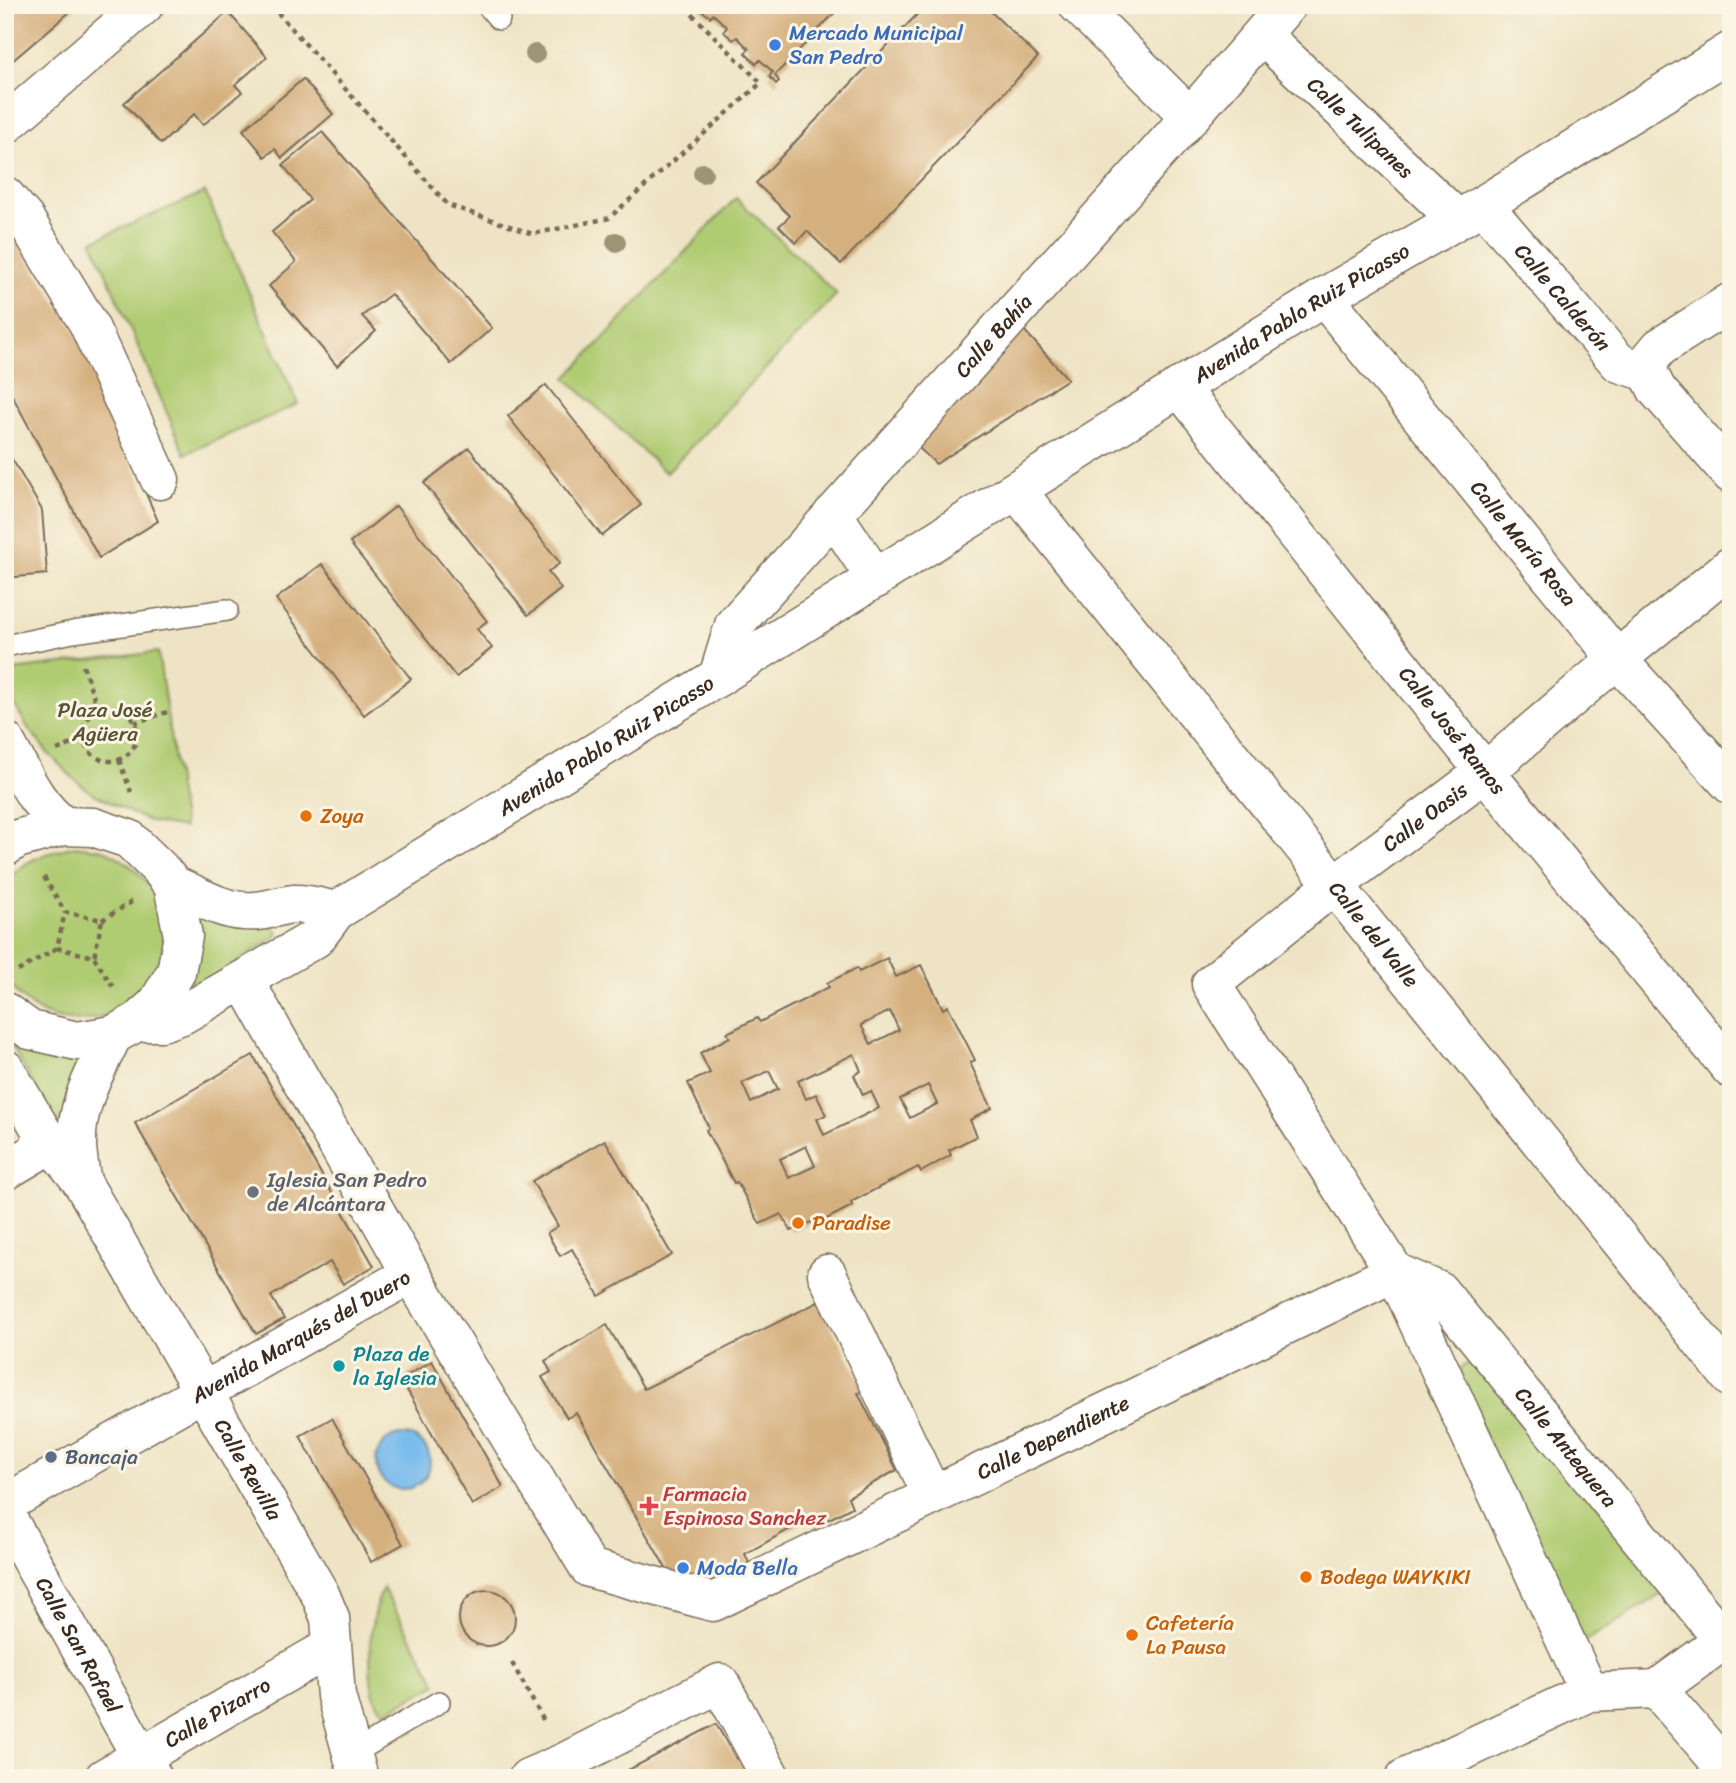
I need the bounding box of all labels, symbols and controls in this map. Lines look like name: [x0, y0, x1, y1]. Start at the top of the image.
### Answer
place label: Mercado Municipal San Pedro: [789, 14, 964, 76]
marker: Mercado Municipal San Pedro: [767, 37, 783, 53]
street label: Calle Tulipanes: [1298, 67, 1423, 188]
street label: Avenida Pablo Ruiz Picasso: [1184, 232, 1418, 394]
street label: Calle Calderón: [1504, 234, 1621, 361]
street label: Calle Bahía: [945, 284, 1043, 387]
street label: Calle María Rosa: [1460, 471, 1587, 616]
street label: Calle José Ramos: [1389, 658, 1516, 804]
street label: Avenida Pablo Ruiz Picasso: [489, 664, 722, 827]
park label: Plaza José Agüera: [58, 691, 153, 753]
street label: Calle Oasis: [1373, 772, 1477, 862]
place label: Zoya: [320, 797, 364, 835]
marker: Zoya: [298, 808, 314, 824]
street label: Calle del Valle: [1319, 872, 1429, 997]
place label: Iglesia San Pedro de Alcántara: [266, 1161, 427, 1223]
marker: Iglesia San Pedro de Alcántara: [245, 1184, 261, 1200]
place label: Paradise: [812, 1204, 891, 1242]
marker: Paradise: [790, 1215, 806, 1231]
street label: Avenida Marqués del Duero: [183, 1259, 418, 1414]
place label: Plaza de la Iglesia: [353, 1335, 437, 1397]
marker: Plaza de la Iglesia: [331, 1358, 347, 1374]
street label: Calle Antequera: [1505, 1378, 1628, 1517]
street label: Calle Dependiente: [970, 1384, 1136, 1491]
street label: Calle Revilla: [203, 1411, 293, 1528]
place label: Bancaja: [65, 1438, 138, 1476]
marker: Bancaja: [43, 1449, 59, 1465]
place label: Farmacia Espinosa Sanchez: [663, 1475, 827, 1537]
marker: Farmacia Espinosa Sanchez: [641, 1498, 657, 1514]
place label: Moda Bella: [697, 1549, 798, 1587]
place label: Bodega WAYKIKI: [1320, 1558, 1471, 1596]
marker: Moda Bella: [675, 1560, 691, 1576]
street label: Calle San Rafael: [25, 1569, 132, 1721]
marker: Bodega WAYKIKI: [1298, 1569, 1314, 1585]
place label: Cafetería La Pausa: [1146, 1604, 1234, 1666]
marker: Cafetería La Pausa: [1124, 1627, 1140, 1643]
street label: Calle Pizarro: [157, 1666, 279, 1759]

